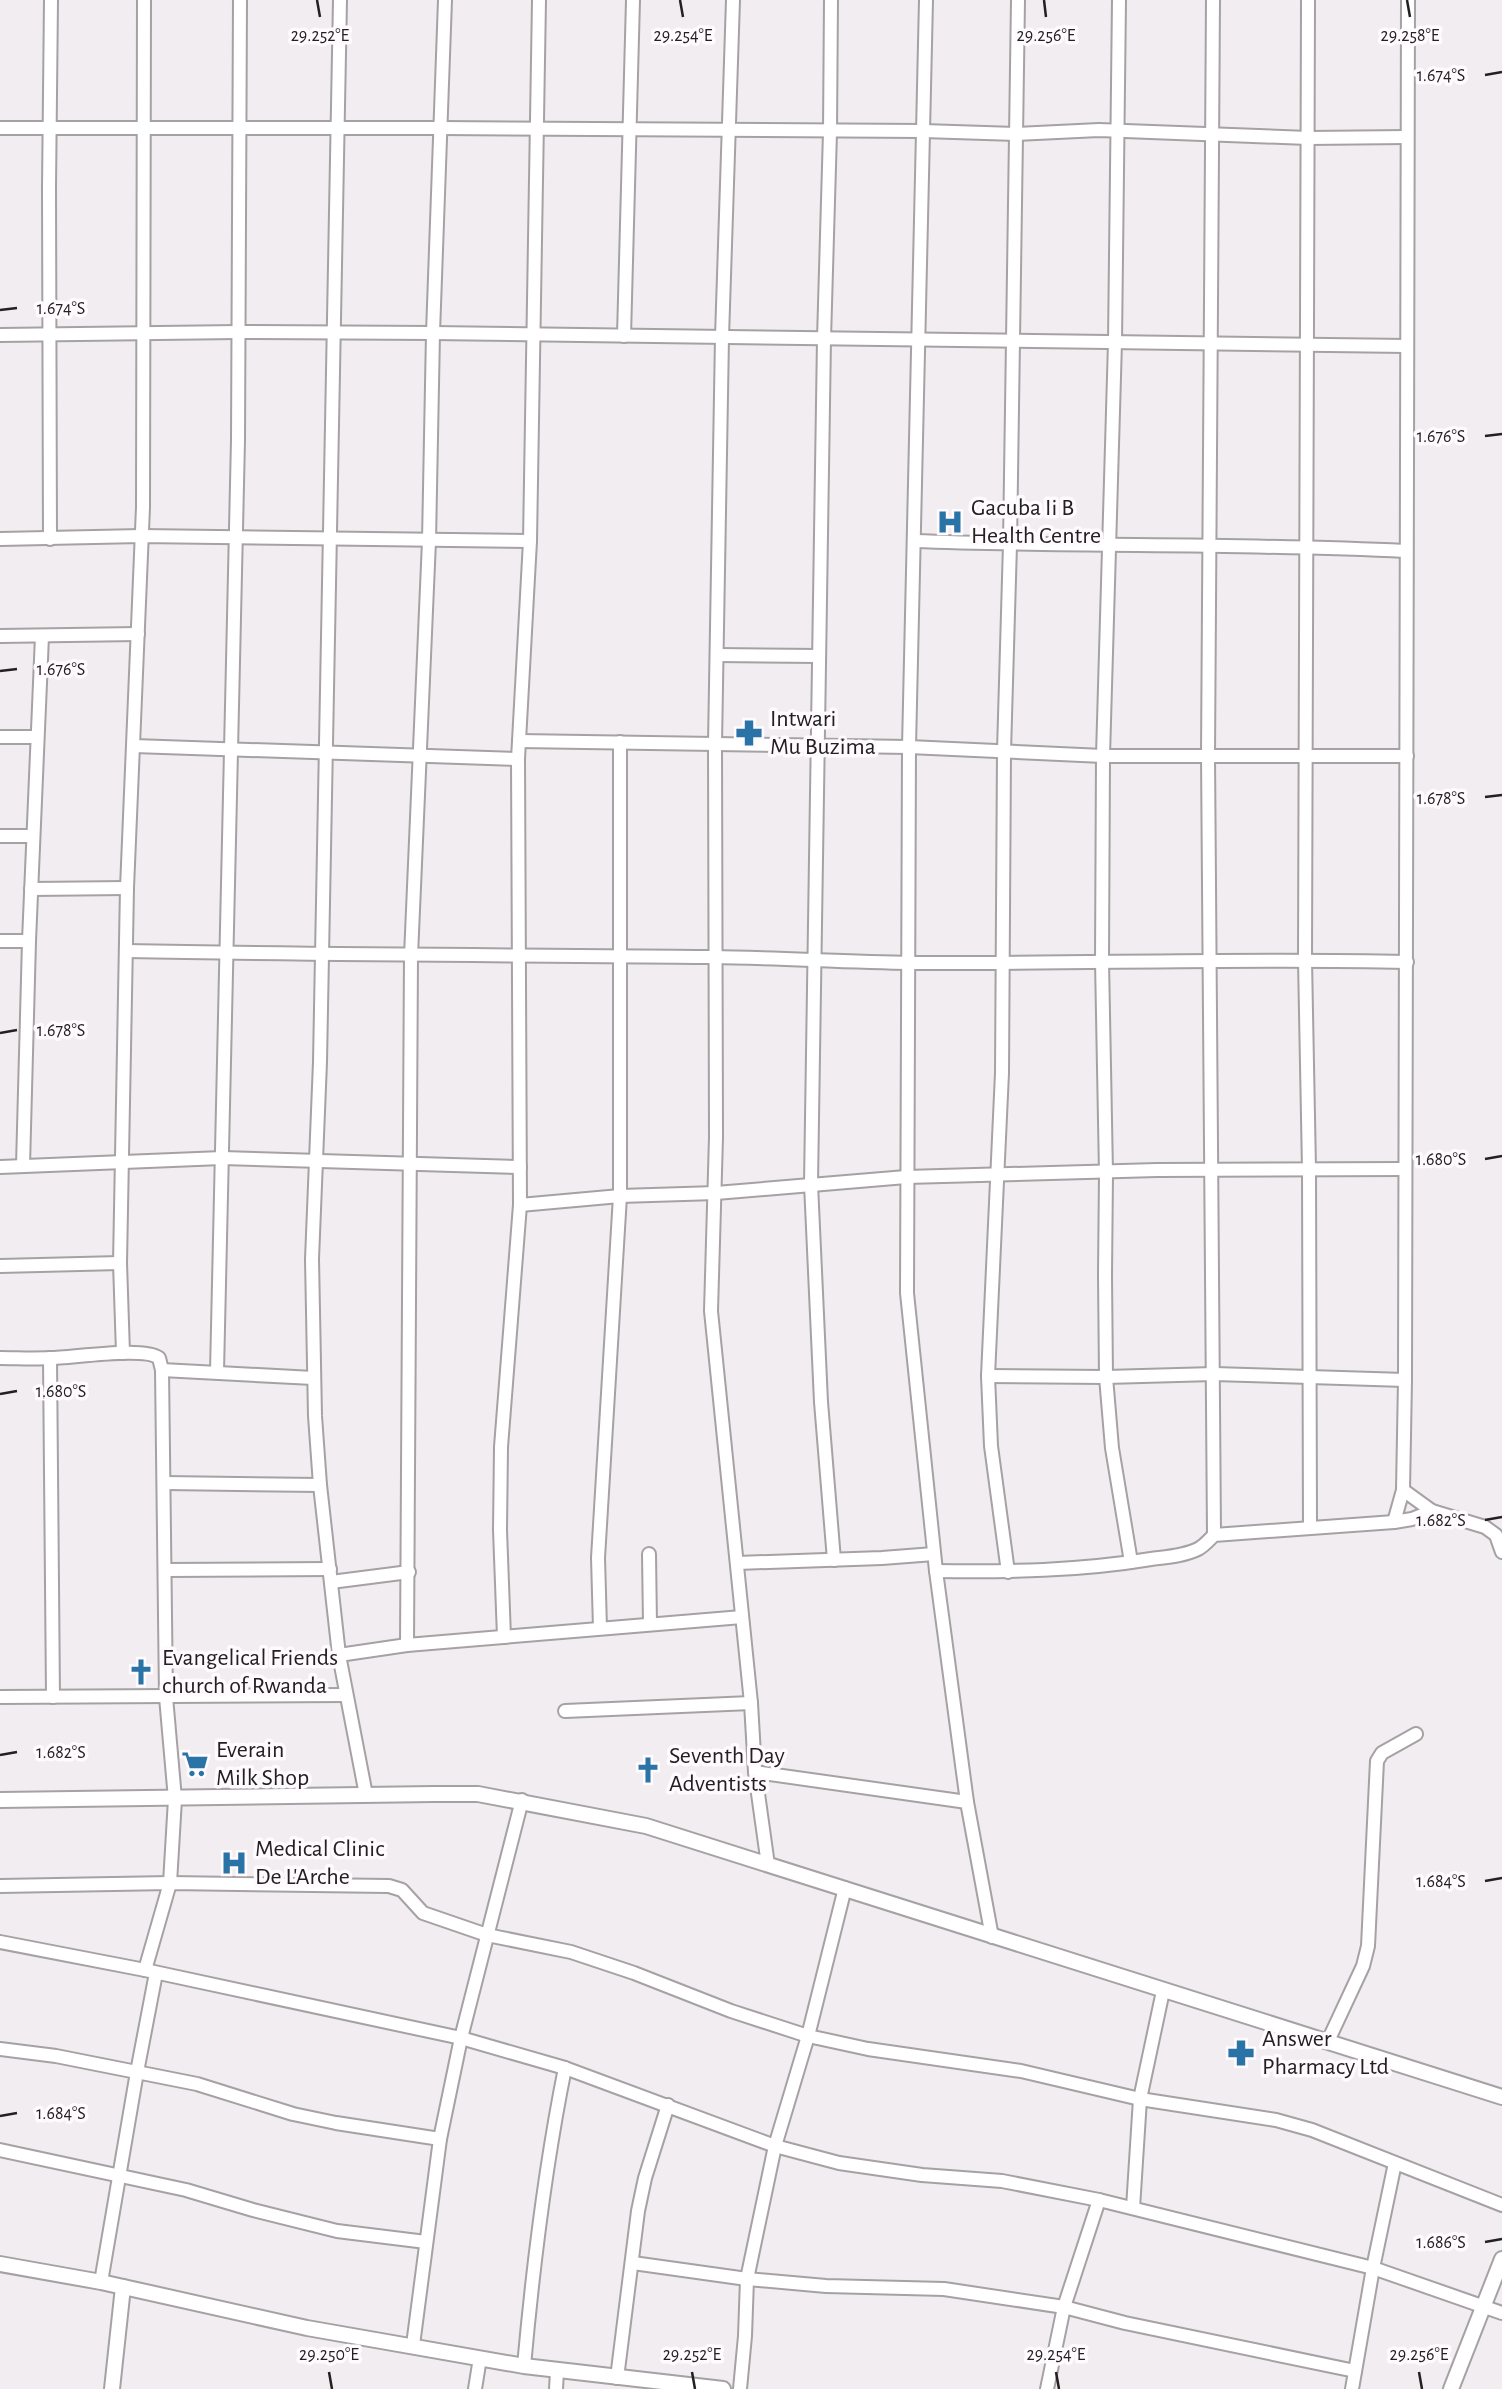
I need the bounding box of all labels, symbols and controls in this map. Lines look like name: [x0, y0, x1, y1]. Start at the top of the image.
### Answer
text: 29.252°E: [291, 27, 350, 45]
text: 29.254°E: [653, 27, 713, 45]
text: 29.256°E: [1017, 27, 1076, 45]
text: 29.258°E: [1381, 27, 1440, 45]
text: 1.674°S: [1417, 67, 1465, 85]
text: 1.674°S: [37, 300, 85, 318]
text: 1.676°S: [1417, 428, 1465, 446]
place label: Gacuba Ii B Health Centre: [971, 496, 1101, 548]
hospital icon: Gacuba Ii B Health Centre: [935, 507, 965, 537]
text: 1.676°S: [37, 661, 85, 679]
place label: Intwari Mu Buzima: [770, 707, 876, 759]
pharmacy icon: Intwari Mu Buzima: [734, 718, 764, 748]
text: 1.678°S: [1417, 790, 1465, 808]
text: 1.678°S: [37, 1022, 85, 1040]
text: 1.680°S: [1416, 1151, 1466, 1169]
text: 1.680°S: [36, 1383, 86, 1401]
text: 1.682°S: [1416, 1512, 1466, 1530]
place label: Evangelical Friends church of Rwanda: [162, 1646, 338, 1698]
church icon: Evangelical Friends church of Rwanda: [126, 1657, 156, 1687]
place label: Everain Milk Shop: [216, 1738, 309, 1790]
text: 1.682°S: [36, 1744, 86, 1762]
place label: Seventh Day Adventists: [669, 1744, 785, 1796]
supermarket icon: Everain Milk Shop: [180, 1749, 210, 1779]
church icon: Seventh Day Adventists: [633, 1755, 663, 1785]
place label: Medical Clinic De L'Arche: [255, 1837, 384, 1889]
hospital icon: Medical Clinic De L'Arche: [219, 1848, 249, 1878]
text: 1.684°S: [1416, 1873, 1466, 1891]
place label: Answer Pharmacy Ltd: [1262, 2027, 1389, 2079]
pharmacy icon: Answer Pharmacy Ltd: [1226, 2038, 1256, 2068]
text: 1.684°S: [36, 2105, 86, 2123]
text: 1.686°S: [1416, 2234, 1466, 2252]
text: 29.250°E: [299, 2346, 359, 2364]
text: 29.252°E: [663, 2346, 722, 2364]
text: 29.254°E: [1026, 2346, 1086, 2364]
text: 29.256°E: [1390, 2346, 1449, 2364]

